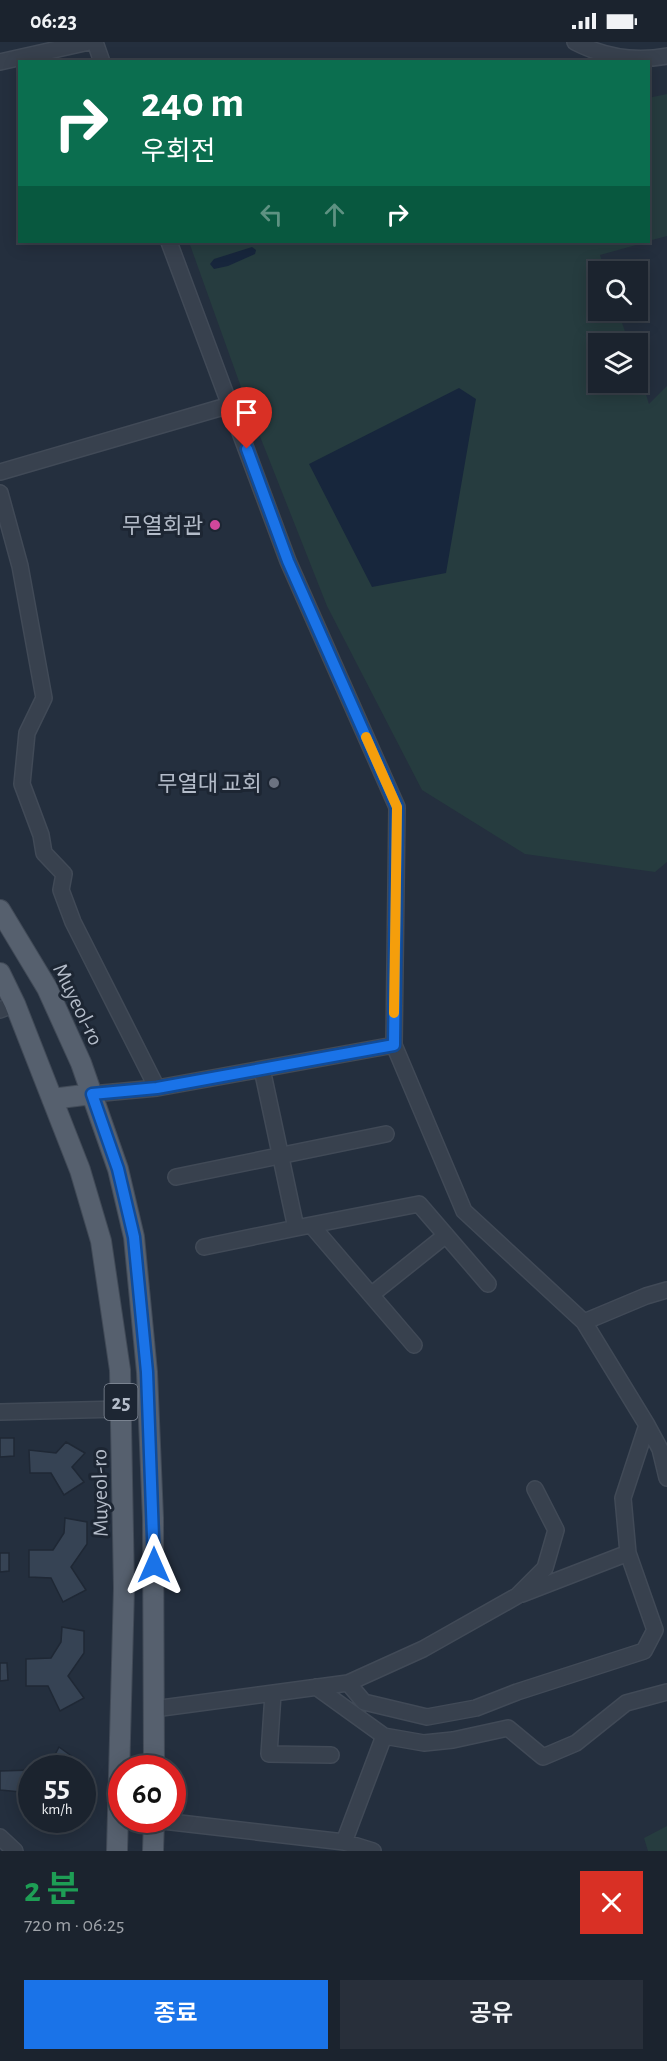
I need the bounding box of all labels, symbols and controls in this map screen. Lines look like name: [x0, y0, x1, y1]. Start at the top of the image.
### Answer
text: 06:23: [30, 10, 77, 32]
text: 240 m: [141, 82, 244, 124]
icon: right: [42, 84, 120, 162]
text: 우회전: [141, 138, 216, 165]
icon: left: [255, 198, 288, 231]
icon: ahead: [318, 198, 351, 231]
icon: right: [381, 198, 414, 231]
map controls: [588, 261, 648, 393]
button: search: [588, 261, 648, 321]
button: layers: [588, 333, 648, 393]
pin: [221, 387, 272, 449]
icon: arrive: [230, 396, 263, 429]
place label: 무열회관: [122, 514, 203, 537]
marker: 무열회관: [208, 518, 222, 532]
place label: 무열대 교회: [157, 772, 262, 795]
marker: 무열대 교회: [267, 776, 281, 790]
street label: Muyeol-ro: [49, 960, 107, 1049]
road number: 25: [104, 1384, 138, 1420]
street label: Muyeol-ro: [88, 1449, 112, 1537]
position arrow: [122, 1533, 186, 1597]
speed limit sign: 60: [108, 1755, 186, 1833]
text: 55: [44, 1772, 70, 1802]
text: km/h: [42, 1802, 72, 1817]
button: close: [580, 1871, 643, 1934]
text: 2 분: [24, 1872, 80, 1908]
text: 720 m · 06:25: [24, 1915, 124, 1935]
button: 종료: [24, 1980, 328, 2049]
button: 공유: [340, 1980, 643, 2049]

